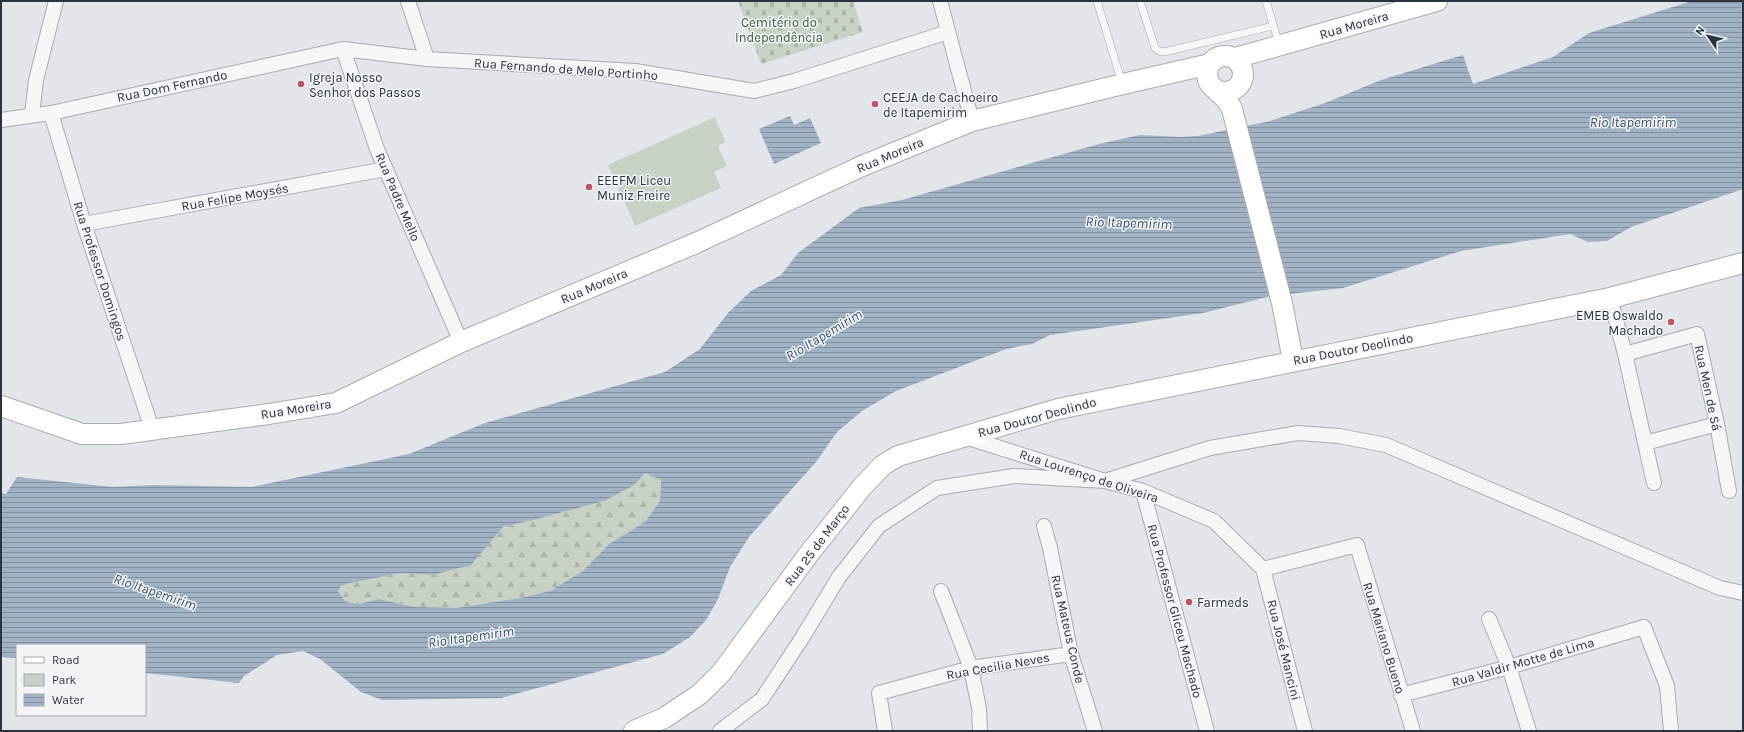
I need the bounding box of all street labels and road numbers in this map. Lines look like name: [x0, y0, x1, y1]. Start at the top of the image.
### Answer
street label: Rua Moreira: [1318, 8, 1390, 42]
street label: Rua Fernando de Melo Portinho: [474, 55, 658, 83]
street label: Rua Dom Fernando: [115, 67, 229, 105]
street label: Rua Moreira: [854, 134, 926, 176]
street label: Rua Padre Mello: [373, 150, 423, 244]
street label: Rua Felipe Moysés: [180, 180, 290, 214]
street label: Rua Professor Domingos: [70, 199, 130, 343]
street label: Rua Moreira: [558, 265, 630, 307]
street label: Rua Doutor Deolindo: [1292, 330, 1414, 368]
street label: Rua Men de Sá: [1692, 344, 1724, 432]
street label: Rua Doutor Deolindo: [976, 394, 1098, 440]
street label: Rua Moreira: [260, 396, 332, 422]
street label: Rua Lourenço de Oliveira: [1017, 446, 1161, 506]
street label: Rua 25 de Março: [781, 501, 853, 589]
street label: Rua Professor Gliceu Machado: [1145, 522, 1205, 700]
street label: Rua Mateus Conde: [1048, 573, 1088, 685]
street label: Rua Mariano Bueno: [1360, 581, 1408, 695]
street label: Rua José Mancini: [1264, 598, 1304, 702]
street label: Rua Valdir Motte de Lima: [1450, 634, 1596, 690]
street label: Rua Cecilia Neves: [945, 649, 1051, 682]

